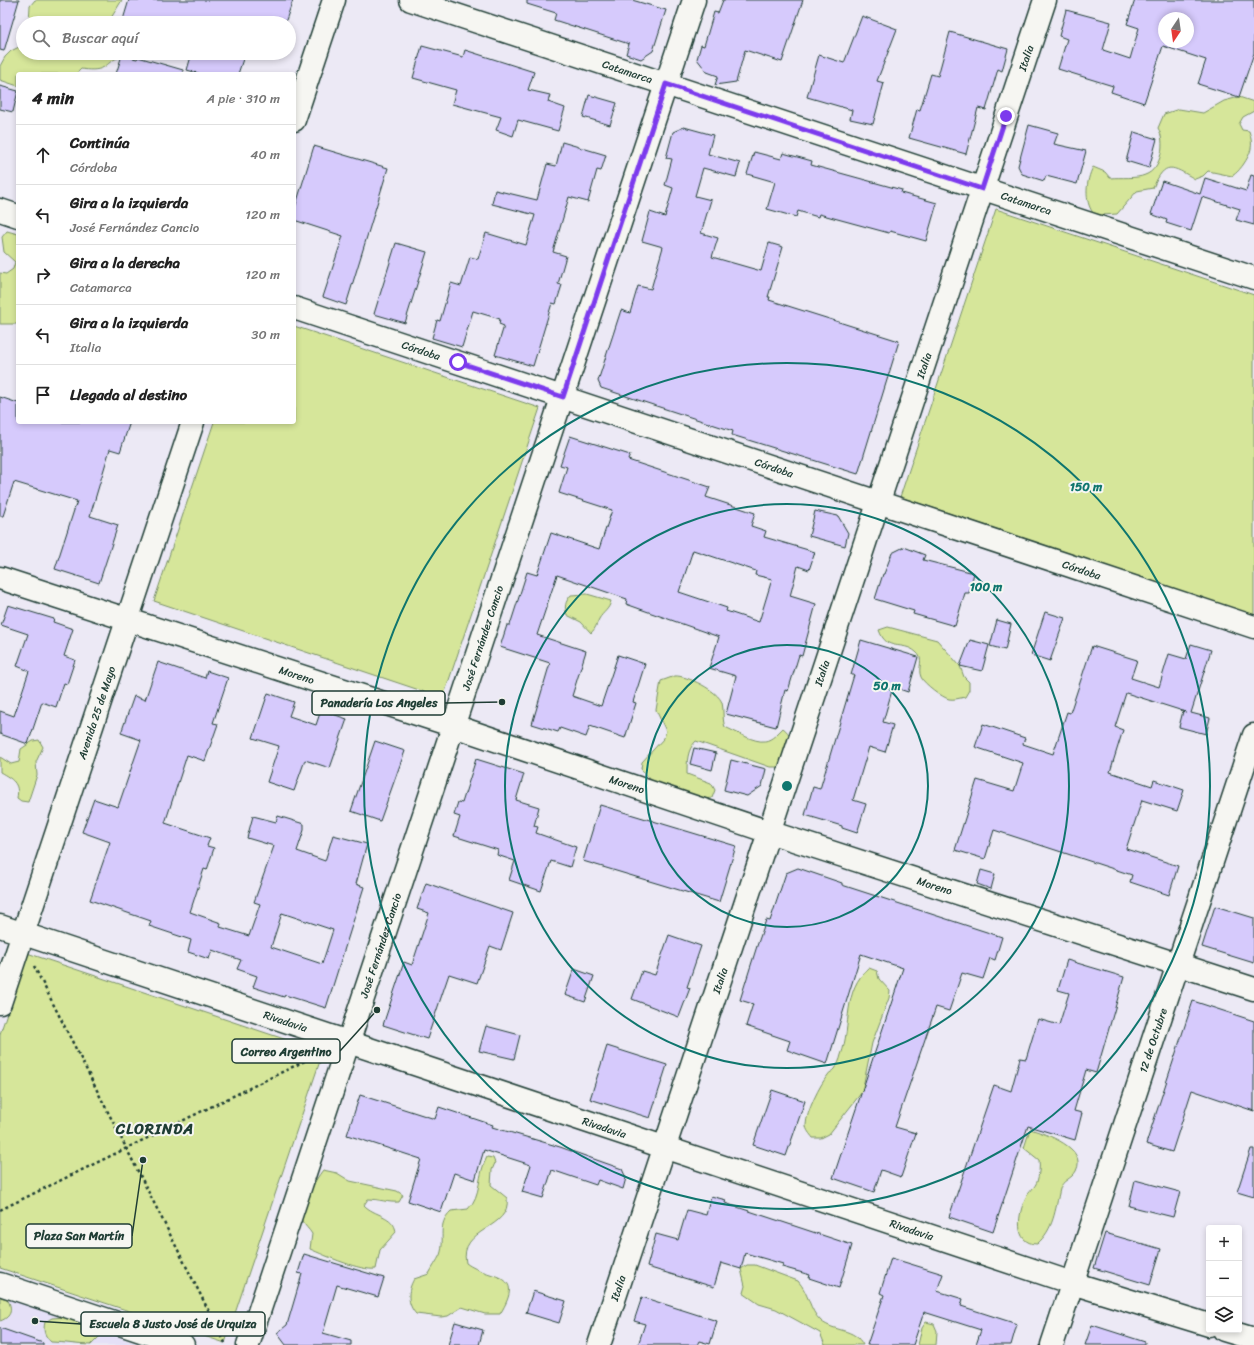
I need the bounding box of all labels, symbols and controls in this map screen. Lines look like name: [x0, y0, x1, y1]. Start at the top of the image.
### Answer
north arrow: [1158, 12, 1194, 48]
search box: [16, 16, 296, 60]
text: Buscar aquí: [62, 25, 139, 51]
icon: search: [30, 27, 52, 49]
street label: Italia: [1013, 42, 1040, 75]
street label: Catamarca: [600, 55, 656, 89]
text: 4 min: [32, 83, 74, 113]
text: A pie · 310 m: [206, 87, 280, 110]
route end: [997, 107, 1015, 125]
text: Continúa: [70, 130, 129, 156]
text: 40 m: [250, 143, 280, 166]
icon: ahead: [32, 144, 54, 166]
text: Córdoba: [70, 156, 117, 179]
street label: Catamarca: [998, 186, 1054, 221]
text: Gira a la izquierda: [70, 190, 188, 216]
text: 120 m: [245, 203, 280, 226]
icon: left: [32, 204, 54, 226]
text: José Fernández Cancio: [70, 216, 199, 239]
text: Gira a la derecha: [70, 250, 180, 276]
text: 120 m: [245, 263, 280, 286]
icon: right: [32, 264, 54, 286]
text: Catamarca: [70, 276, 132, 299]
text: Gira a la izquierda: [70, 310, 188, 336]
text: 30 m: [251, 323, 280, 346]
icon: left: [32, 324, 54, 346]
street label: Córdoba: [399, 335, 443, 366]
text: Italia: [70, 336, 101, 359]
street label: Italia: [911, 350, 938, 382]
route start: [449, 353, 467, 371]
text: Llegada al destino: [70, 382, 187, 408]
icon: arrive: [32, 384, 54, 406]
street label: Córdoba: [752, 453, 796, 483]
text: 150 m: [1070, 476, 1103, 498]
street label: Córdoba: [1060, 555, 1104, 586]
text: 100 m: [970, 576, 1003, 598]
street label: José Fernández Cancio: [456, 583, 509, 694]
street label: Italia: [809, 657, 836, 690]
street label: Moreno: [276, 661, 317, 690]
street label: Avenida 25 de Mayo: [72, 663, 121, 763]
text: 50 m: [873, 675, 901, 697]
callout: Panadería Los Angeles: [312, 691, 445, 715]
text: Panadería Los Angeles: [321, 692, 438, 714]
street label: Moreno: [607, 770, 647, 800]
centre of rings: [780, 779, 794, 793]
street label: Moreno: [914, 871, 955, 901]
street label: José Fernández Cancio: [354, 890, 407, 1001]
street label: Italia: [707, 965, 734, 997]
street label: Rivadavia: [261, 1005, 310, 1038]
street label: 12 de Octubre: [1134, 1005, 1173, 1075]
callout: Correo Argentino: [232, 1039, 340, 1063]
text: Correo Argentino: [240, 1041, 331, 1063]
street label: Rivadavia: [580, 1112, 629, 1144]
district label: CLORINDA: [115, 1116, 194, 1142]
street label: Rivadavia: [887, 1214, 937, 1246]
callout: Plaza San Martín: [26, 1224, 132, 1248]
text: Plaza San Martín: [34, 1225, 125, 1247]
map controls: [1206, 1225, 1242, 1333]
button: +: [1206, 1225, 1242, 1261]
button: −: [1206, 1261, 1242, 1297]
street label: Italia: [605, 1272, 632, 1305]
button: layers: [1206, 1297, 1242, 1333]
callout: Escuela 8 Justo José de Urquiza: [81, 1312, 265, 1336]
text: Escuela 8 Justo José de Urquiza: [89, 1313, 257, 1335]

